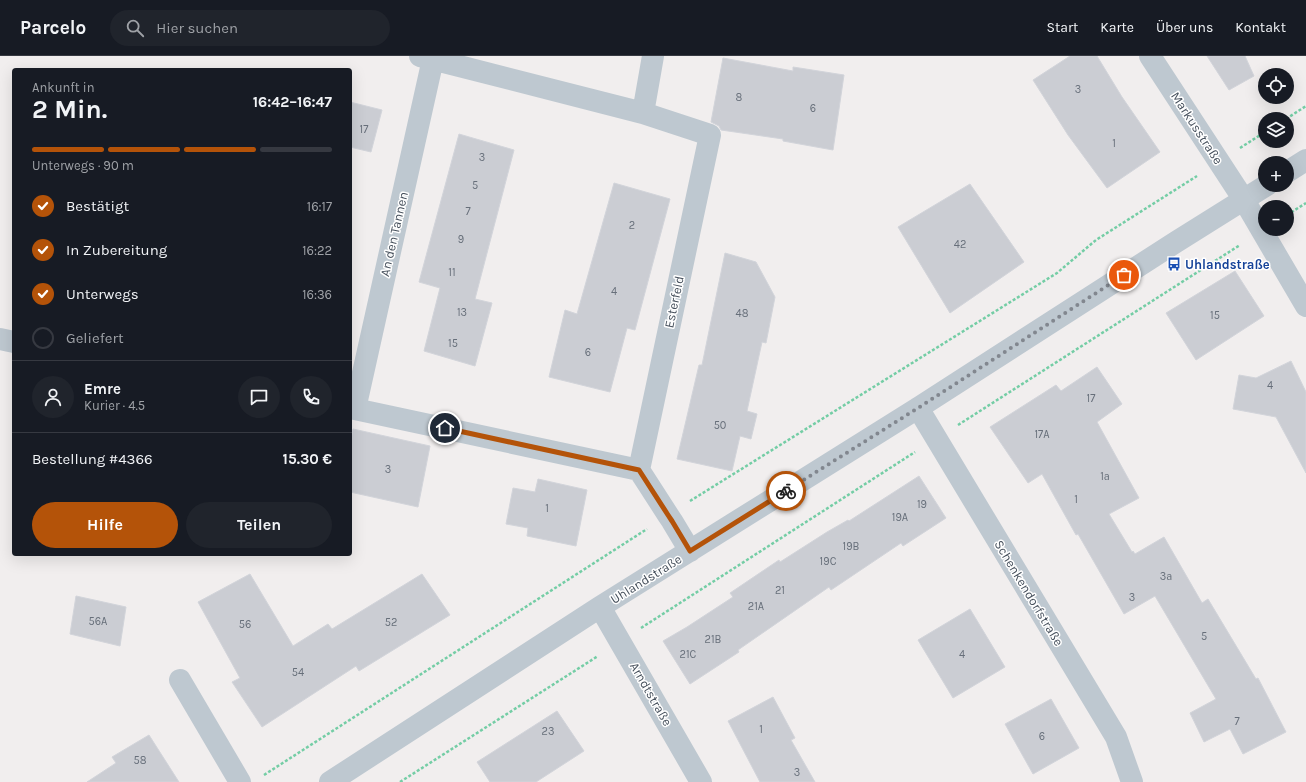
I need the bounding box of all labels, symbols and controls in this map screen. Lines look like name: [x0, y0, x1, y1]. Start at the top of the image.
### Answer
search box: [110, 10, 390, 46]
text: Parcelo: [20, 17, 86, 39]
icon: search: [124, 17, 146, 39]
text: Hier suchen: [156, 19, 238, 37]
text: Start: [1046, 19, 1078, 36]
text: Karte: [1100, 19, 1134, 36]
text: Über uns: [1156, 19, 1213, 36]
text: Kontakt: [1235, 19, 1286, 36]
map controls: [1258, 68, 1294, 236]
button: locate: [1258, 68, 1294, 104]
text: Ankunft in: [32, 80, 95, 95]
house number: 3: [1075, 83, 1081, 96]
street label: Markusstraße: [1168, 89, 1226, 167]
house number: 8: [736, 91, 743, 104]
text: 16:42–16:47: [253, 93, 332, 111]
text: 2 Min.: [32, 94, 107, 125]
house number: 6: [810, 102, 816, 115]
button: layers: [1258, 112, 1294, 148]
house number: 17: [360, 123, 368, 136]
house number: 1: [1112, 137, 1116, 150]
house number: 3: [479, 151, 485, 164]
button: +: [1258, 156, 1294, 192]
text: Unterwegs · 90 m: [32, 158, 134, 173]
house number: 5: [472, 179, 478, 192]
street label: An den Tannen: [377, 190, 411, 278]
icon: check: [32, 195, 54, 217]
text: Bestätigt: [66, 197, 129, 215]
text: 16:17: [307, 199, 332, 214]
button: −: [1258, 200, 1294, 236]
house number: 7: [465, 205, 471, 218]
house number: 2: [629, 219, 635, 232]
house number: 9: [458, 233, 464, 246]
house number: 42: [954, 238, 966, 251]
icon: check: [32, 239, 54, 261]
text: In Zubereitung: [66, 241, 167, 259]
text: 16:22: [302, 243, 332, 258]
bus stop icon: Uhlandstraße: [1166, 256, 1182, 272]
place label: Uhlandstraße: [1185, 257, 1270, 272]
pin: [1107, 258, 1141, 292]
icon: bag: [1113, 264, 1135, 286]
house number: 11: [448, 266, 456, 279]
street label: Esterfeld: [661, 275, 687, 329]
icon: check: [32, 283, 54, 305]
text: Unterwegs: [66, 285, 139, 303]
house number: 4: [611, 285, 617, 298]
text: 16:36: [302, 287, 332, 302]
house number: 13: [457, 306, 467, 319]
house number: 48: [736, 307, 749, 320]
house number: 15: [1210, 309, 1220, 322]
text: Geliefert: [66, 329, 124, 347]
house number: 15: [448, 337, 458, 350]
house number: 6: [585, 346, 591, 359]
button: person: [32, 376, 74, 418]
button: chat: [238, 376, 280, 418]
button: phone: [290, 376, 332, 418]
house number: 4: [1267, 379, 1273, 392]
text: Emre: [84, 380, 121, 398]
house number: 17: [1087, 392, 1095, 405]
text: Kurier · 4.5: [84, 398, 145, 413]
pin: [428, 411, 462, 445]
icon: home: [434, 417, 456, 439]
house number: 50: [714, 419, 726, 432]
house number: 17A: [1034, 428, 1050, 441]
text: Bestellung #4366: [32, 450, 153, 468]
text: 15.30 €: [283, 450, 332, 468]
house number: 3: [385, 463, 391, 476]
house number: 1a: [1100, 470, 1110, 483]
courier: [766, 471, 806, 511]
icon: bike: [775, 480, 797, 502]
house number: 1: [1074, 493, 1078, 506]
house number: 19: [917, 498, 927, 511]
button: Hilfe: [32, 502, 178, 548]
button: Teilen: [186, 502, 332, 548]
house number: 1: [545, 502, 549, 515]
house number: 19A: [892, 511, 909, 524]
street label: Schenkendorfstraße: [991, 537, 1067, 649]
house number: 19B: [843, 540, 860, 553]
street label: Uhlandstraße: [608, 551, 685, 607]
house number: 19C: [820, 555, 837, 568]
house number: 3a: [1160, 570, 1172, 583]
house number: 21: [775, 584, 785, 597]
house number: 3: [1129, 591, 1135, 604]
house number: 21A: [748, 600, 765, 613]
house number: 56A: [89, 615, 108, 628]
house number: 52: [385, 616, 397, 629]
house number: 56: [239, 618, 251, 631]
house number: 5: [1201, 630, 1207, 643]
house number: 21B: [705, 633, 722, 646]
house number: 21C: [680, 648, 697, 661]
house number: 4: [959, 648, 965, 661]
street label: Arndtstraße: [627, 660, 675, 729]
house number: 54: [292, 666, 304, 679]
house number: 7: [1234, 715, 1240, 728]
house number: 1: [759, 723, 763, 736]
house number: 23: [542, 725, 554, 738]
house number: 6: [1039, 730, 1045, 743]
house number: 58: [134, 754, 147, 767]
house number: 3: [794, 766, 800, 779]

